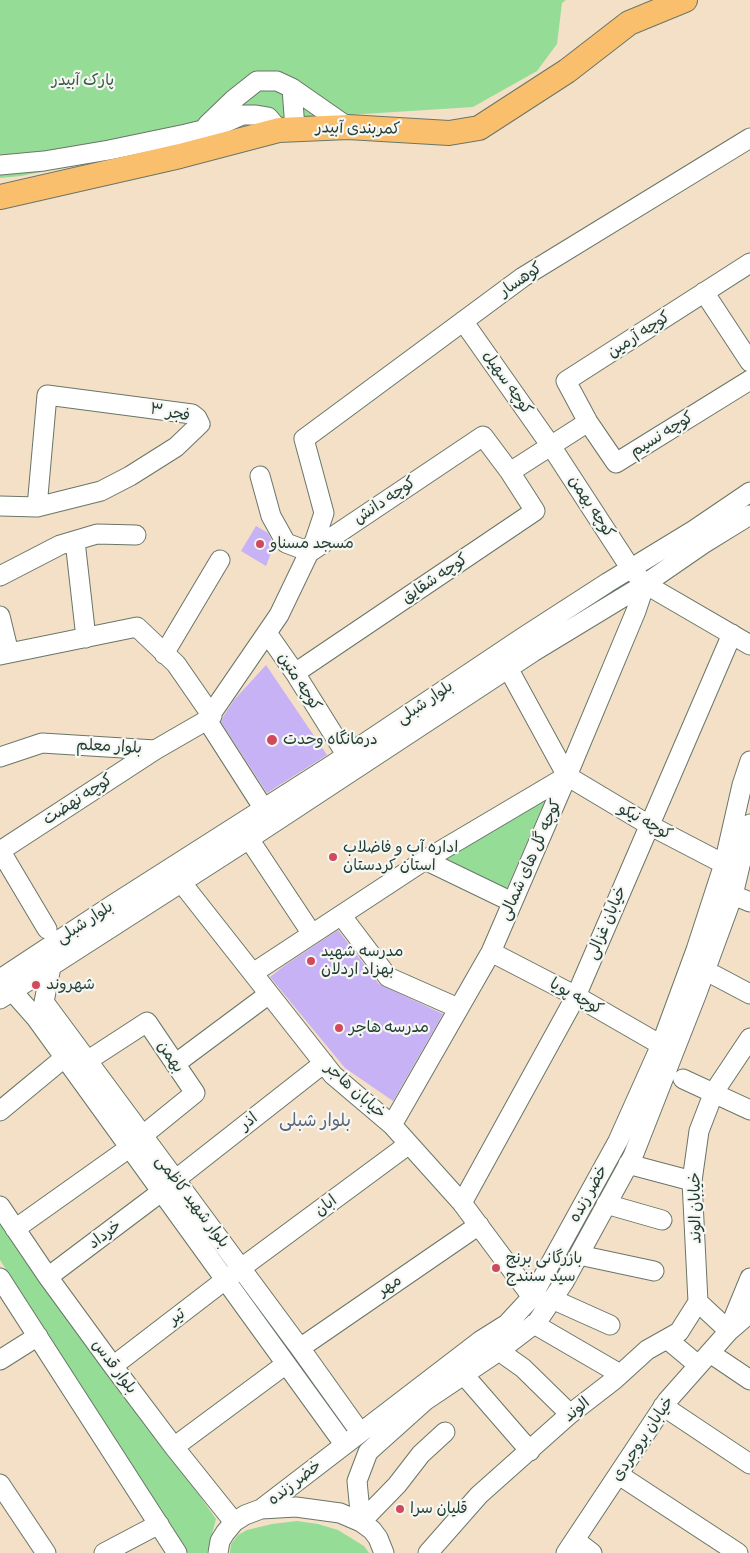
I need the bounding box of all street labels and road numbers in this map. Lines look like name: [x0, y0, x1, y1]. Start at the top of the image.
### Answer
street label: کمربندی آبیدر: [315, 119, 401, 139]
street label: کوهسار: [496, 259, 546, 301]
street label: کوچه آرمین: [604, 308, 674, 362]
street label: کوچه سهیل: [478, 347, 536, 419]
street label: فجر ۳: [148, 400, 192, 426]
street label: کوچه نسیم: [627, 408, 697, 462]
street label: کوچه بهمن: [564, 472, 618, 542]
street label: کوچه دانش: [350, 473, 420, 529]
street label: کوچه شقایق: [398, 550, 472, 608]
street label: کوچه متین: [273, 649, 325, 715]
street label: بلوار شبلی: [393, 677, 457, 729]
street label: بلوار معلم: [76, 736, 142, 758]
street label: کوچه نهضت: [39, 770, 117, 830]
street label: کوچه گل های شمالی: [496, 796, 566, 924]
street label: کوچه نیکو: [615, 799, 675, 845]
street label: خیابان غزالی: [583, 883, 631, 963]
street label: بلوار شبلی: [53, 898, 117, 948]
street label: کوچه پویا: [546, 975, 606, 1019]
street label: بهمن: [152, 1037, 188, 1077]
street label: خیابان هاجر: [321, 1059, 389, 1123]
street label: اذر: [236, 1109, 262, 1135]
street label: بلوار شهید کاظمی: [151, 1152, 233, 1252]
street label: خضر زنده: [565, 1162, 613, 1226]
street label: خیابان الوند: [686, 1172, 706, 1244]
street label: ابان: [311, 1191, 341, 1221]
street label: خرداد: [85, 1216, 125, 1254]
street label: مهر: [375, 1271, 405, 1301]
street label: تیر: [165, 1304, 189, 1330]
street label: بلوار قدس: [87, 1336, 141, 1398]
street label: خیابان بروجردی: [608, 1393, 678, 1485]
street label: الوند: [560, 1394, 594, 1426]
street label: خضر زنده: [264, 1456, 326, 1510]

